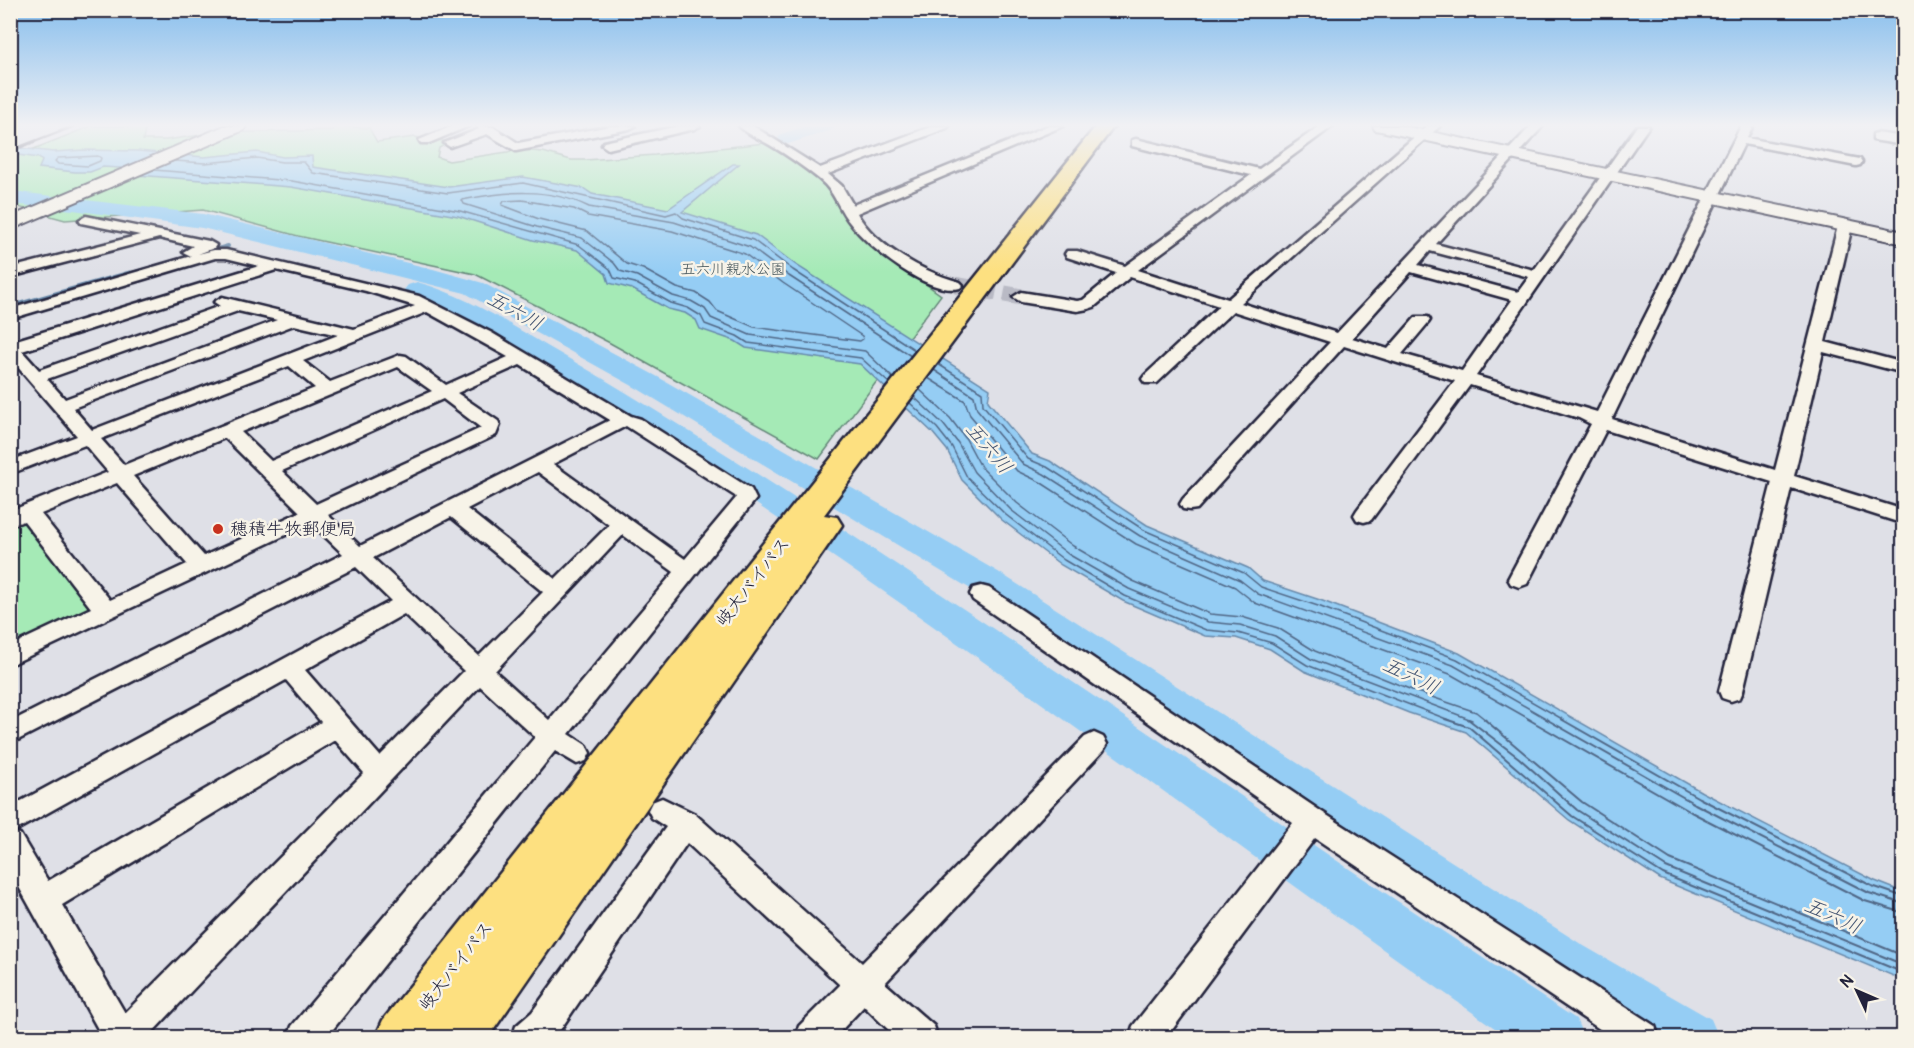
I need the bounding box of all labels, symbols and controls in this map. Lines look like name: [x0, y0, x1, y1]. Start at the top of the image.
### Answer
park label: 五六川親水公園: [680, 260, 786, 279]
water label: 五六川: [483, 286, 547, 336]
water label: 五六川: [960, 417, 1018, 479]
place label: 穂積牛牧郵便局: [230, 518, 356, 541]
marker: 穂積牛牧郵便局: [211, 522, 225, 536]
street label: 岐大バイパス: [711, 533, 795, 631]
water label: 五六川: [1379, 652, 1443, 700]
water label: 五六川: [1801, 892, 1865, 940]
street label: 岐大バイパス: [414, 917, 498, 1015]
north arrow: [1827, 961, 1887, 1021]
text: N: [1836, 970, 1858, 992]

